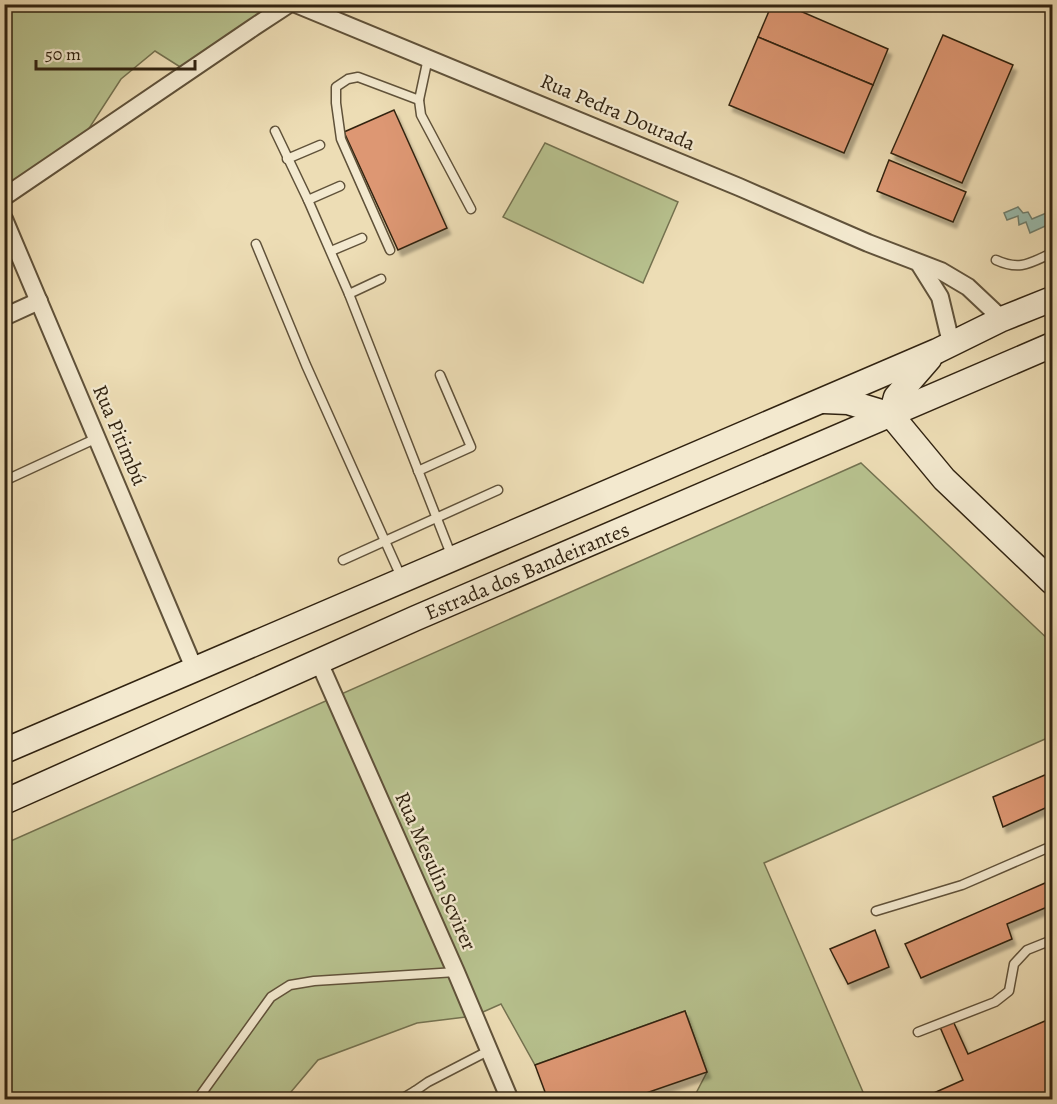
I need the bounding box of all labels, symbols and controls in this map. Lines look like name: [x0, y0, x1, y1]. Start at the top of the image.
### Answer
scale bar: [36, 33, 195, 71]
text: 50 m: [45, 42, 81, 66]
street label: Rua Pedra Dourada: [536, 67, 700, 157]
street label: Rua Pitimbú: [86, 380, 154, 490]
street label: Estrada dos Bandeirantes: [421, 515, 633, 627]
street label: Rua Mesulin Scvirer: [388, 787, 484, 955]

